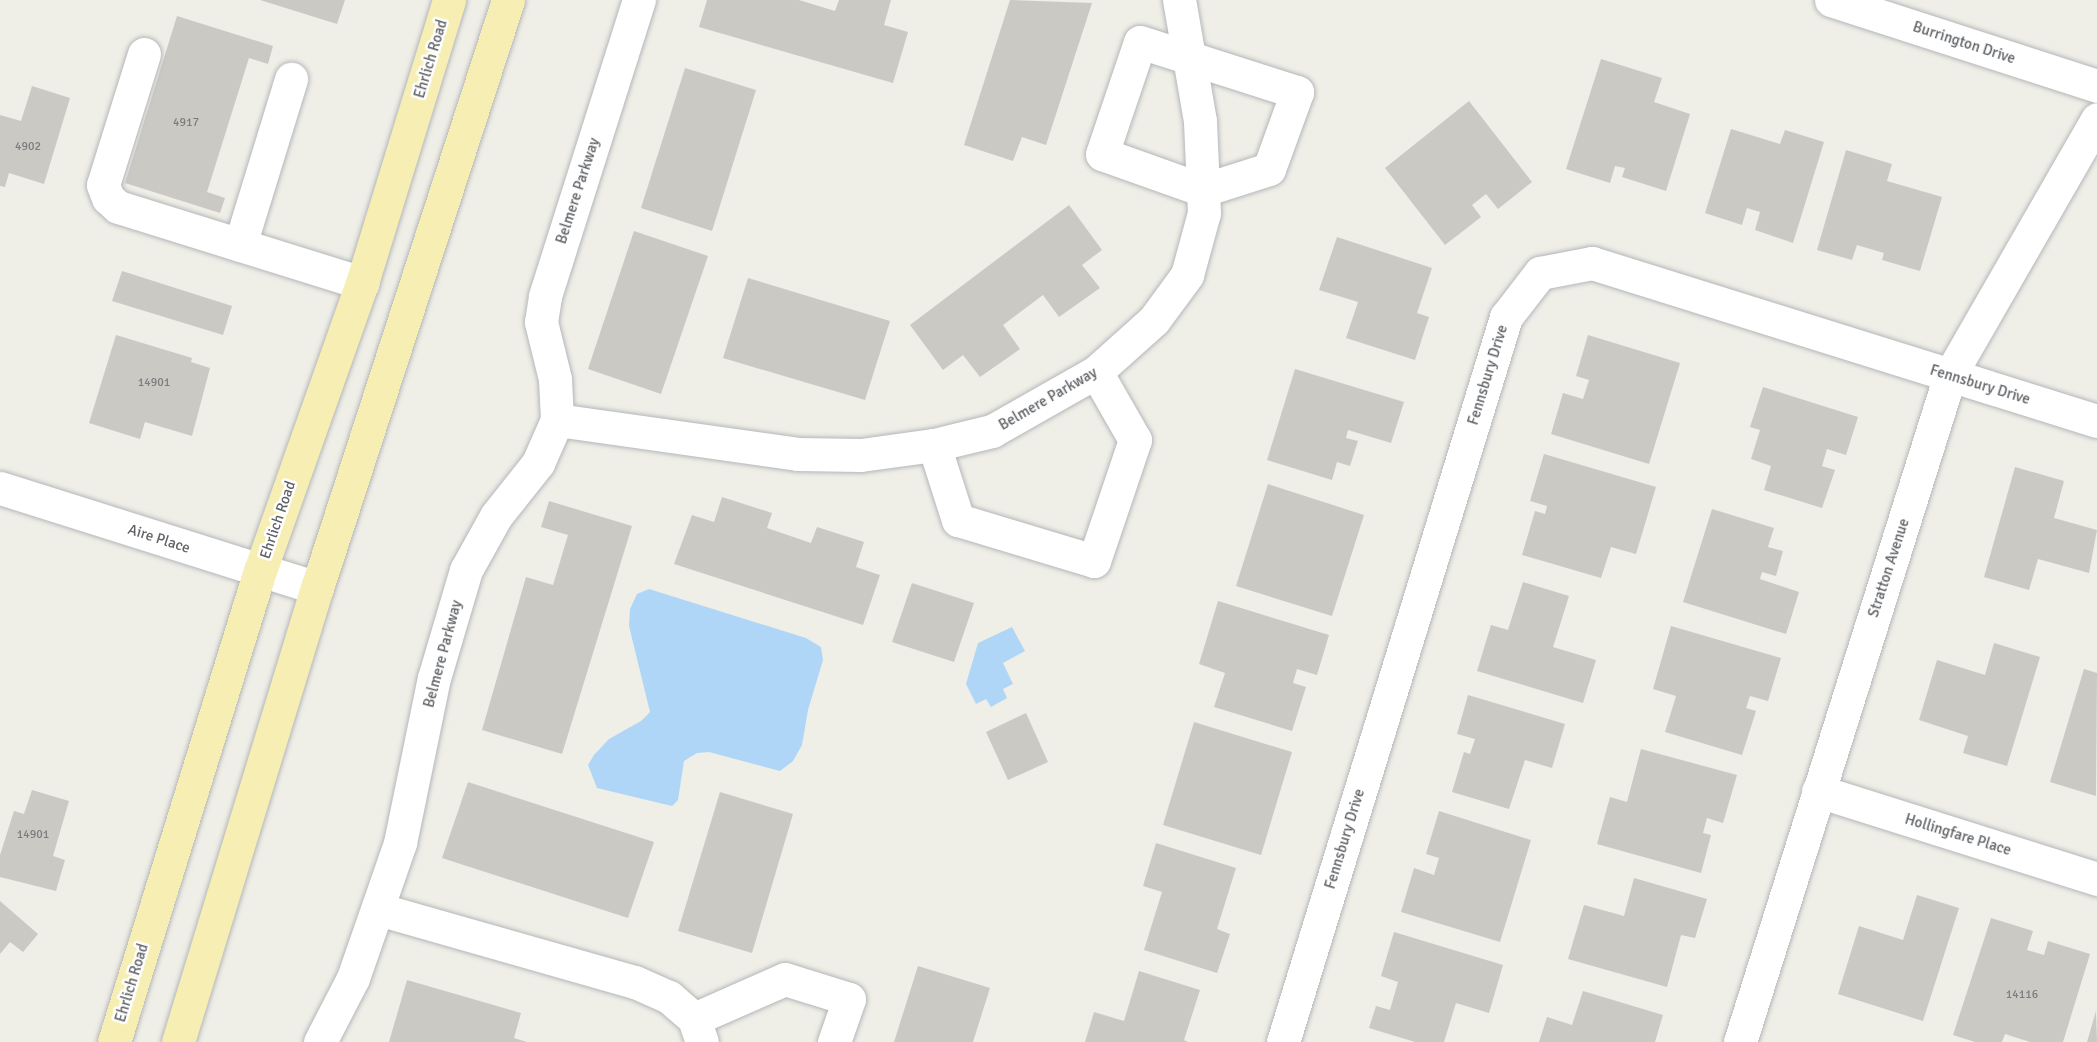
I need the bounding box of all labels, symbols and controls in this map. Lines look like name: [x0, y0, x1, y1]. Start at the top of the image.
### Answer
street label: Ehrlich Road: [411, 18, 451, 100]
street label: Burrington Drive: [1910, 18, 2018, 68]
house number: 4917: [173, 116, 199, 130]
street label: Belmere Parkway: [552, 136, 604, 246]
house number: 4902: [15, 140, 41, 154]
street label: Fennsbury Drive: [1464, 323, 1512, 427]
street label: Fennsbury Drive: [1928, 361, 2032, 409]
street label: Belmere Parkway: [996, 364, 1100, 434]
house number: 14901: [138, 376, 170, 390]
street label: Ehrlich Road: [256, 479, 300, 561]
street label: Stratton Avenue: [1865, 516, 1913, 620]
street label: Aire Place: [126, 521, 192, 557]
street label: Belmere Parkway: [420, 598, 466, 710]
street label: Fennsbury Drive: [1321, 787, 1369, 891]
street label: Hollingfare Place: [1903, 810, 2013, 860]
house number: 14901: [17, 828, 49, 842]
street label: Ehrlich Road: [112, 942, 152, 1024]
house number: 14116: [2006, 988, 2038, 1002]

